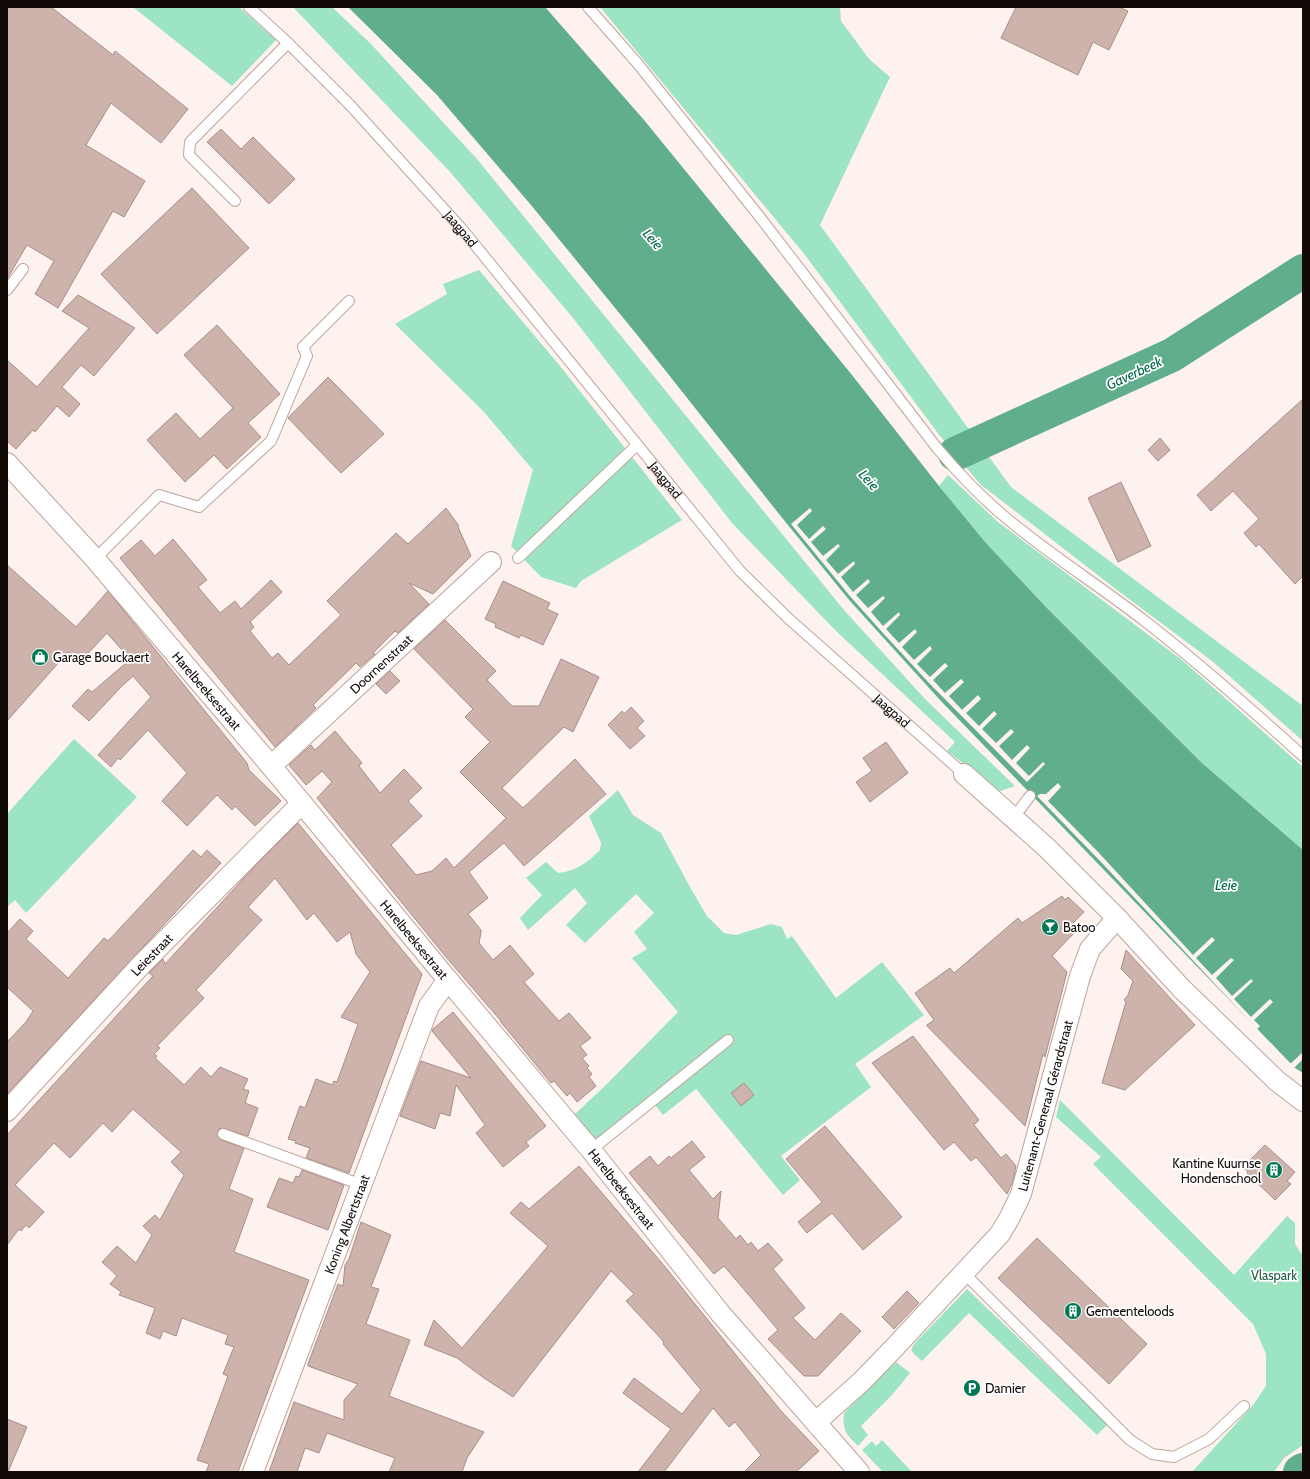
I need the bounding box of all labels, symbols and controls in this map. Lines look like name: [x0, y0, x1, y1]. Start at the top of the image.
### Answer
street label: Jaagpad: [440, 206, 481, 250]
water label: Leie: [639, 225, 667, 254]
water label: Gaverbeek: [1103, 352, 1165, 394]
street label: Jaagpad: [645, 457, 686, 501]
water label: Leie: [855, 466, 883, 495]
street label: Doornenstraat: [346, 631, 416, 697]
shop icon: Garage Bouckaert: [30, 647, 50, 667]
street label: Harelbeeksestraat: [169, 648, 245, 734]
place label: Garage Bouckaert: [53, 649, 150, 665]
street label: Jaagpad: [870, 690, 914, 731]
water label: Leie: [1215, 876, 1238, 894]
street label: Harelbeeksestraat: [377, 897, 452, 983]
bar icon: Batoo: [1040, 917, 1060, 937]
place label: Batoo: [1063, 919, 1096, 935]
street label: Leiestraat: [127, 930, 176, 979]
street label: Luitenant-Generaal Gérardstraat: [1014, 1018, 1076, 1193]
street label: Harelbeeksestraat: [585, 1145, 659, 1232]
place label: Kantine Kuurnse Hondenschool: [1172, 1155, 1261, 1186]
building icon: Kantine Kuurnse Hondenschool: [1264, 1160, 1284, 1180]
street label: Koning Albertstraat: [321, 1172, 373, 1276]
park label: Vlaspark: [1251, 1267, 1297, 1283]
building icon: Gemeenteloods: [1063, 1301, 1083, 1321]
place label: Gemeenteloods: [1086, 1303, 1175, 1319]
parking icon: Damier: [962, 1378, 982, 1398]
place label: Damier: [985, 1380, 1026, 1396]

